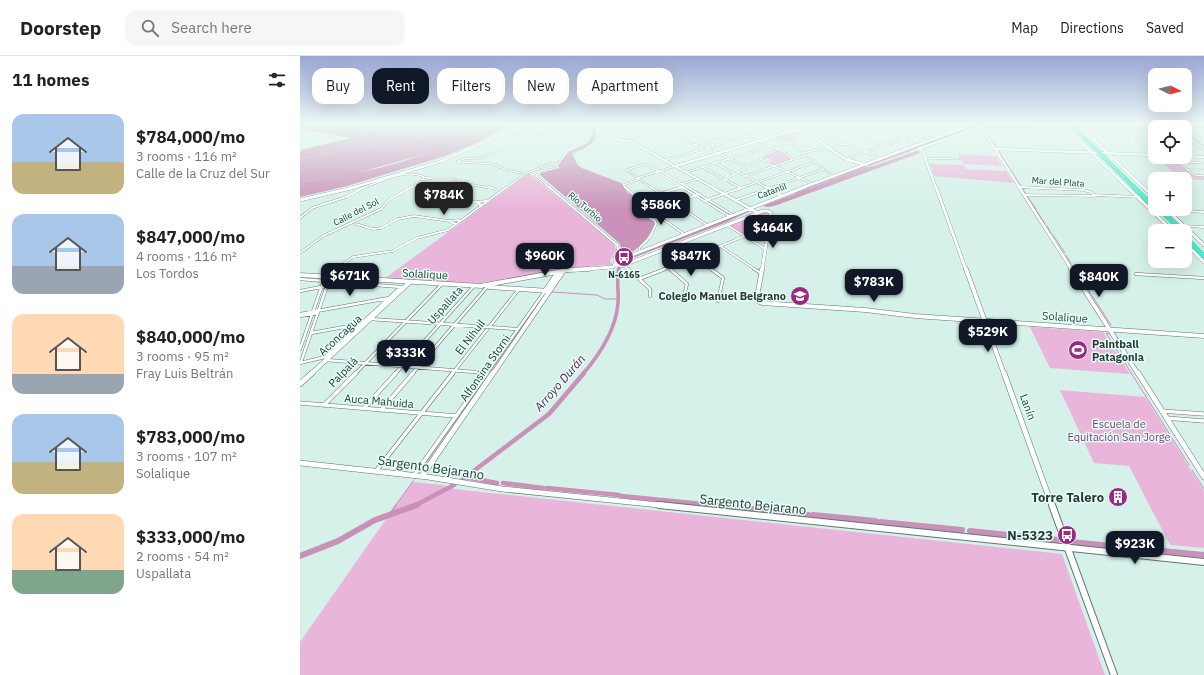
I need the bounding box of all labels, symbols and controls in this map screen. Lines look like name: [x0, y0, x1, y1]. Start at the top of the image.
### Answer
search box: [125, 10, 405, 46]
text: Doorstep: [20, 16, 101, 40]
icon: search: [139, 17, 161, 39]
text: Search here: [171, 18, 252, 37]
text: Map: [1011, 19, 1038, 37]
text: Directions: [1060, 19, 1124, 37]
text: Saved: [1146, 19, 1184, 37]
chip: Buy: [312, 68, 364, 104]
chip: Rent: [372, 68, 429, 104]
chip: Filters: [437, 68, 505, 104]
chip: New: [513, 68, 569, 104]
chip: Apartment: [577, 68, 673, 104]
north arrow: [1148, 68, 1192, 112]
map controls: [1148, 68, 1192, 268]
text: 11 homes: [12, 69, 89, 91]
icon: filters: [266, 69, 288, 91]
button: locate: [1148, 120, 1192, 164]
text: $784,000/mo: [136, 126, 245, 148]
icon: home: [44, 130, 92, 178]
text: 3 rooms · 116 m²: [136, 148, 237, 165]
text: Calle de la Cruz del Sur: [136, 165, 270, 182]
button: +: [1148, 172, 1192, 216]
street label: Mar del Plata: [1031, 174, 1085, 189]
street label: Catanlil: [756, 180, 789, 201]
pin: $784K: [416, 182, 472, 216]
text: $784K: [424, 186, 464, 203]
street label: Río Turbio: [566, 189, 604, 224]
pin: $586K: [633, 192, 689, 226]
street label: Calle del Sol: [331, 195, 381, 228]
text: $586K: [641, 196, 681, 213]
pin: $464K: [745, 215, 801, 249]
text: $464K: [753, 219, 793, 236]
button: −: [1148, 224, 1192, 268]
text: $847,000/mo: [136, 226, 245, 248]
icon: home: [44, 230, 92, 278]
pin: $960K: [517, 243, 573, 277]
pin: $847K: [663, 243, 719, 277]
bus stop icon: N-6165: [613, 246, 635, 268]
text: $960K: [525, 247, 565, 264]
text: $847K: [671, 247, 711, 264]
text: 4 rooms · 116 m²: [136, 248, 237, 265]
pin: $671K: [322, 263, 378, 297]
pin: $840K: [1071, 264, 1127, 298]
text: Los Tordos: [136, 265, 199, 282]
street label: Solalique: [402, 266, 448, 282]
text: $671K: [330, 267, 370, 284]
text: $840K: [1079, 268, 1119, 285]
place label: N-6165: [608, 269, 640, 280]
pin: $783K: [846, 269, 902, 303]
text: $783K: [854, 273, 894, 290]
street label: Uspallata: [424, 283, 466, 327]
school or university icon: Colegio Manuel Belgrano: [789, 285, 811, 307]
place label: Colegio Manuel Belgrano: [658, 289, 786, 303]
street label: Solalique: [1042, 308, 1088, 326]
street label: Aconcagua: [315, 311, 365, 359]
street label: El Nihuil: [452, 317, 488, 357]
pin: $529K: [960, 319, 1016, 353]
text: $529K: [968, 323, 1008, 340]
text: $840,000/mo: [136, 326, 245, 348]
icon: home: [44, 330, 92, 378]
street label: Alfonsina Storni: [457, 332, 513, 404]
place label: Paintball Patagonia: [1092, 337, 1144, 364]
sports icon: Paintball Patagonia: [1067, 339, 1089, 361]
pin: $333K: [378, 340, 434, 374]
text: $333K: [386, 344, 426, 361]
text: 3 rooms · 95 m²: [136, 348, 229, 365]
water label: Arroyo Durán: [530, 351, 588, 415]
street label: Palpalá: [325, 354, 361, 390]
text: Fray Luis Beltrán: [136, 365, 233, 382]
street label: Auca Mahuida: [344, 391, 414, 411]
street label: Lanín: [1017, 392, 1039, 422]
park label: Escuela de Equitación San Jorge: [1067, 417, 1171, 444]
text: $783,000/mo: [136, 426, 245, 448]
icon: home: [44, 430, 92, 478]
text: 3 rooms · 107 m²: [136, 448, 237, 465]
street label: Sargento Bejarano: [377, 452, 485, 483]
text: Solalique: [136, 465, 190, 482]
building icon: Torre Talero: [1107, 486, 1129, 508]
place label: Torre Talero: [1031, 489, 1104, 506]
street label: Sargento Bejarano: [699, 490, 807, 519]
bus stop icon: N-5323: [1056, 524, 1078, 546]
text: $333,000/mo: [136, 526, 245, 548]
place label: N-5323: [1007, 527, 1053, 544]
icon: home: [44, 530, 92, 578]
pin: $923K: [1107, 531, 1163, 565]
text: $923K: [1115, 535, 1155, 552]
text: 2 rooms · 54 m²: [136, 548, 229, 565]
text: Uspallata: [136, 565, 191, 582]

